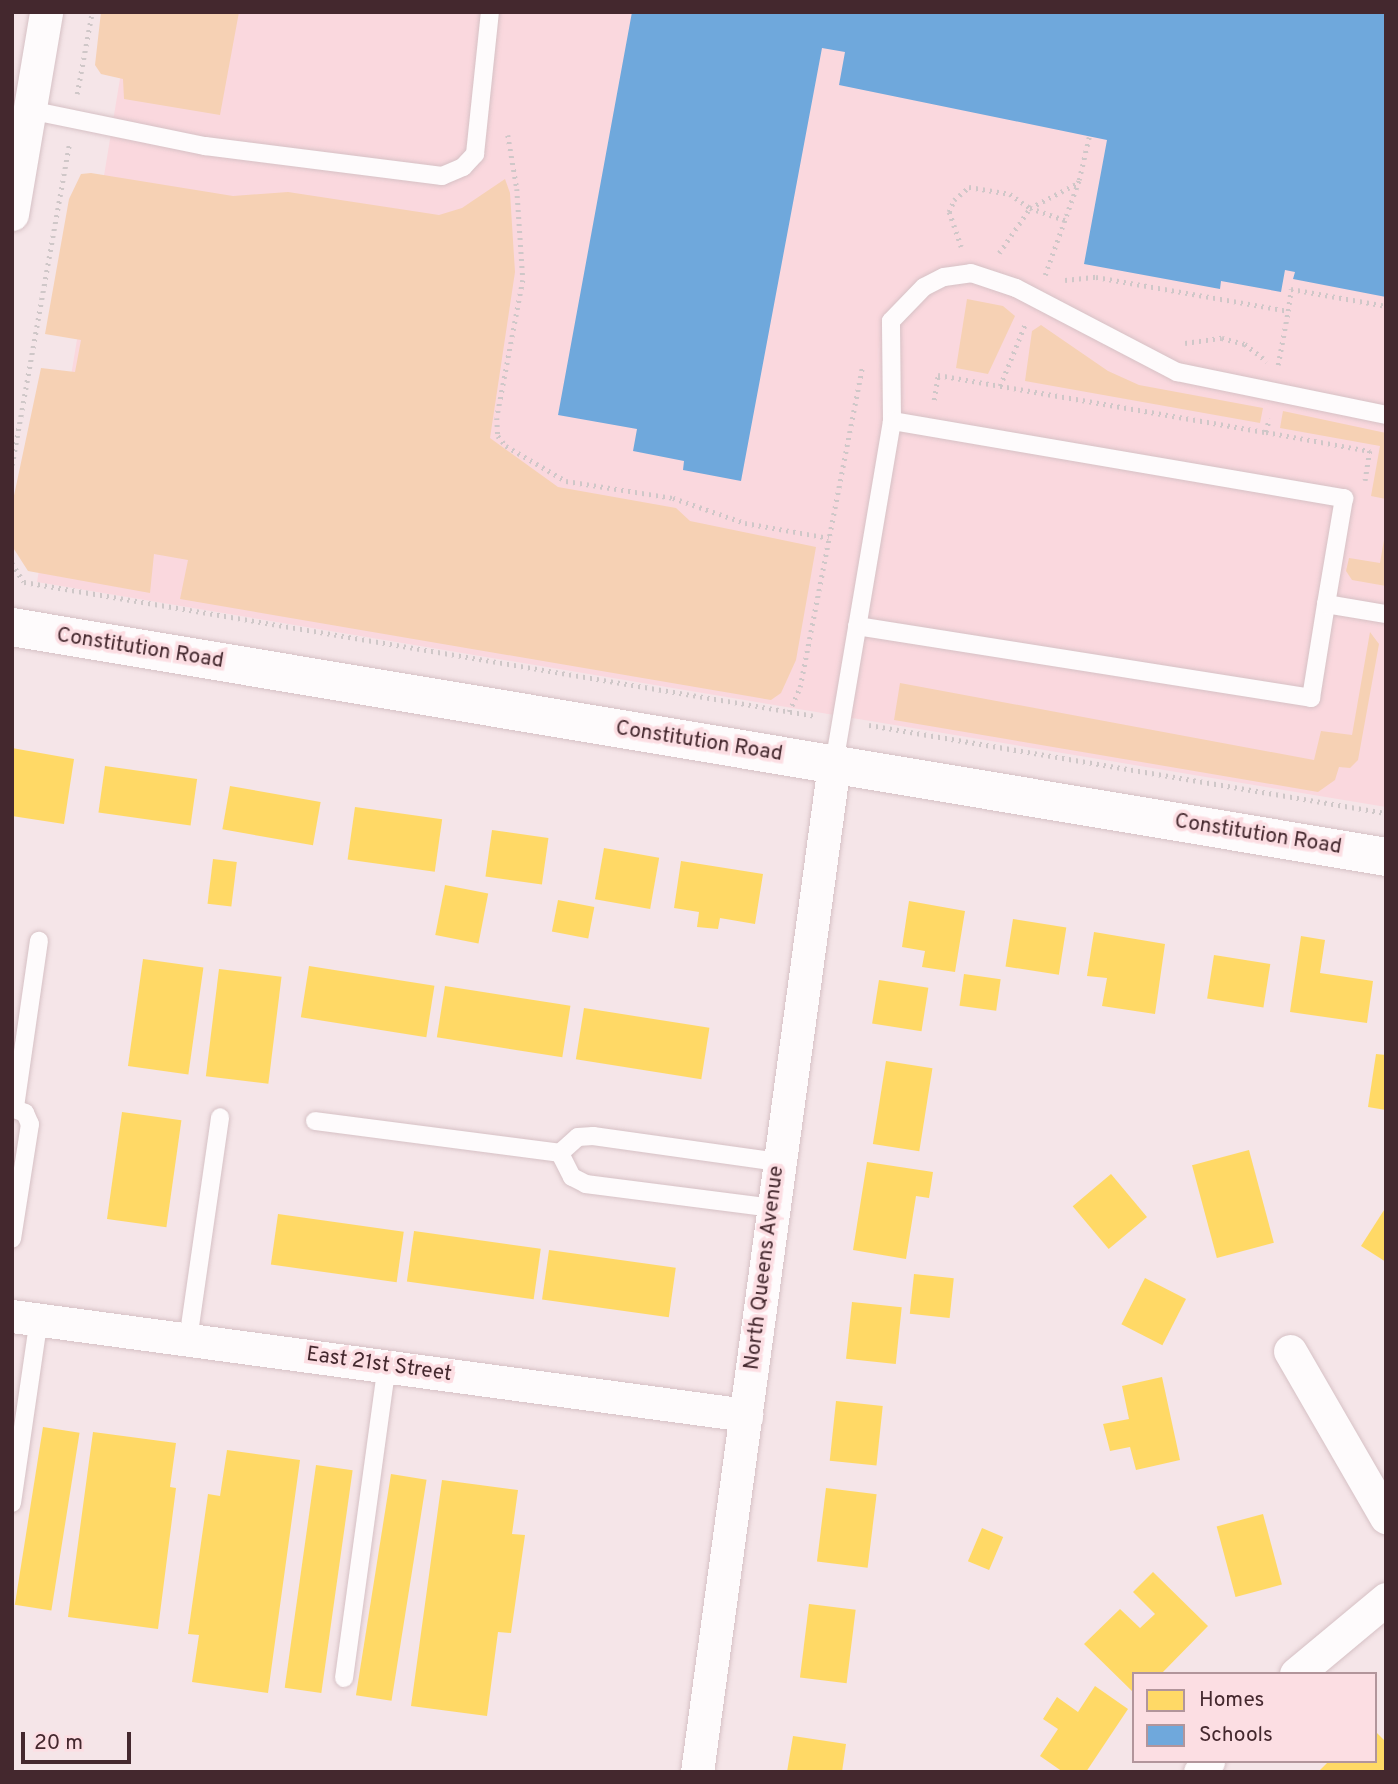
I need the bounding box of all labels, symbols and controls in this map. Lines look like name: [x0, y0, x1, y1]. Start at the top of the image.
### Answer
street label: Constitution Road: [55, 623, 225, 675]
street label: Constitution Road: [614, 716, 784, 768]
street label: Constitution Road: [1173, 809, 1343, 861]
street label: North Queens Avenue: [740, 1164, 790, 1372]
street label: East 21st Street: [305, 1342, 453, 1388]
legend: [1132, 1672, 1377, 1763]
text: Homes: [1199, 1687, 1264, 1714]
scale bar: [24, 1718, 135, 1762]
text: Schools: [1199, 1722, 1273, 1749]
text: 20 m: [34, 1730, 83, 1757]

